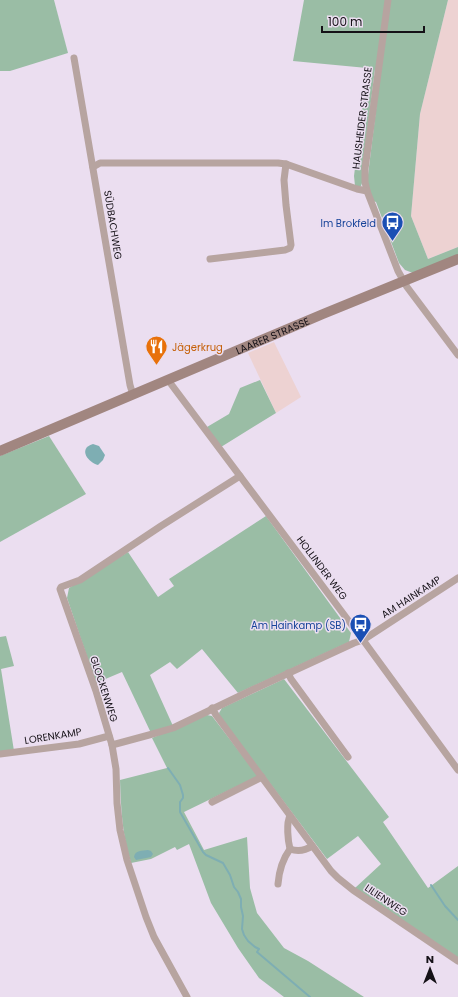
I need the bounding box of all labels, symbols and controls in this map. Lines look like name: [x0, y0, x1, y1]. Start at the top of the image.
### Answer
scale bar: [322, 8, 424, 34]
text: 100 m: [328, 13, 362, 30]
street label: HAUSHEIDER STRASSE: [348, 66, 376, 170]
street label: SÜDBACHWEG: [100, 189, 126, 261]
bus stop icon: Im Brokfeld: [379, 210, 405, 243]
place label: Im Brokfeld: [320, 216, 376, 231]
street label: LAARER STRASSE: [233, 313, 312, 358]
restaurant icon: Jägerkrug: [144, 334, 170, 367]
place label: Jägerkrug: [172, 340, 223, 355]
street label: HOLLINDER WEG: [293, 533, 351, 603]
street label: AM HAINKAMP: [378, 572, 444, 622]
bus stop icon: Am Hainkamp (SB): [348, 612, 374, 645]
place label: Am Hainkamp (SB): [251, 618, 346, 633]
street label: GLOCKENWEG: [86, 654, 122, 724]
street label: LORENKAMP: [23, 724, 83, 748]
street label: LILIENWEG: [362, 880, 410, 920]
north arrow: [410, 949, 450, 989]
text: N: [426, 951, 434, 967]

